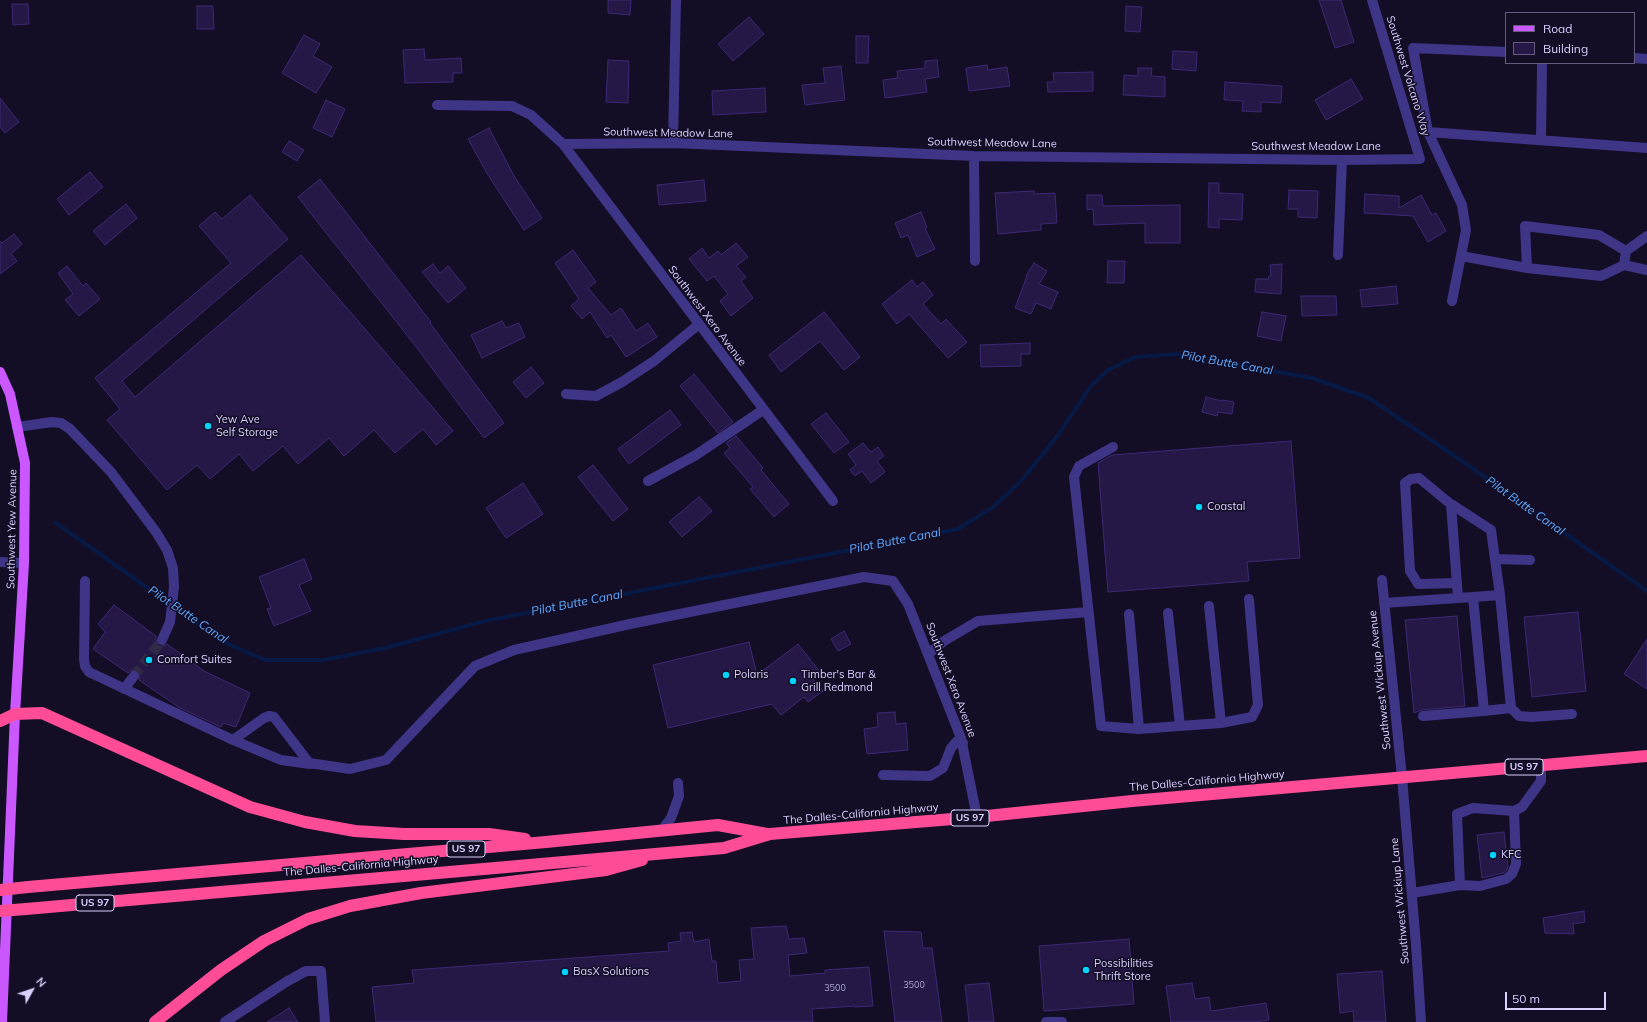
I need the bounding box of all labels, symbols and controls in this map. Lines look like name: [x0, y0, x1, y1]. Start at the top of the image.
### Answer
legend: [1505, 12, 1635, 64]
street label: Southwest Volcano Way: [1383, 14, 1433, 138]
text: Road: [1543, 21, 1572, 36]
text: Building: [1543, 41, 1588, 56]
street label: Southwest Meadow Lane: [603, 125, 733, 141]
street label: Southwest Meadow Lane: [927, 135, 1057, 151]
street label: Southwest Meadow Lane: [1251, 140, 1381, 154]
street label: Southwest Xero Avenue: [665, 263, 749, 369]
water label: Pilot Butte Canal: [1180, 348, 1274, 378]
place label: Yew Ave Self Storage: [216, 413, 278, 439]
marker: Yew Ave Self Storage: [203, 421, 213, 431]
street label: Southwest Yew Avenue: [4, 469, 20, 589]
water label: Pilot Butte Canal: [1483, 473, 1567, 539]
place label: Coastal: [1207, 500, 1245, 514]
marker: Coastal: [1194, 502, 1204, 512]
water label: Pilot Butte Canal: [848, 525, 942, 557]
water label: Pilot Butte Canal: [145, 583, 231, 647]
water label: Pilot Butte Canal: [530, 587, 624, 619]
street label: Southwest Wickiup Avenue: [1366, 610, 1394, 750]
street label: Southwest Xero Avenue: [923, 621, 979, 739]
place label: Comfort Suites: [157, 653, 232, 667]
marker: Comfort Suites: [144, 655, 154, 665]
place label: Polaris: [734, 668, 768, 682]
place label: Timber's Bar & Grill Redmond: [801, 668, 876, 694]
marker: Polaris: [721, 670, 731, 680]
marker: Timber's Bar & Grill Redmond: [788, 676, 798, 686]
road number: US 97: [1505, 759, 1543, 775]
street label: The Dalles-California Highway: [1129, 768, 1285, 794]
street label: The Dalles-California Highway: [783, 801, 939, 827]
road number: US 97: [951, 810, 989, 826]
street label: Southwest Wickiup Lane: [1388, 837, 1412, 965]
road number: US 97: [447, 841, 485, 857]
place label: KFC: [1501, 848, 1521, 862]
marker: KFC: [1488, 850, 1498, 860]
street label: The Dalles-California Highway: [283, 853, 439, 879]
road number: US 97: [76, 895, 114, 911]
place label: Possibilities Thrift Store: [1094, 957, 1153, 983]
place label: BasX Solutions: [573, 965, 649, 979]
marker: Possibilities Thrift Store: [1081, 965, 1091, 975]
marker: BasX Solutions: [560, 967, 570, 977]
north arrow: [12, 970, 52, 1010]
text: N: [33, 975, 49, 990]
house number: 3500: [903, 980, 925, 990]
house number: 3500: [824, 983, 846, 993]
scale bar: [1507, 984, 1608, 1010]
text: 50 m: [1512, 991, 1540, 1006]

